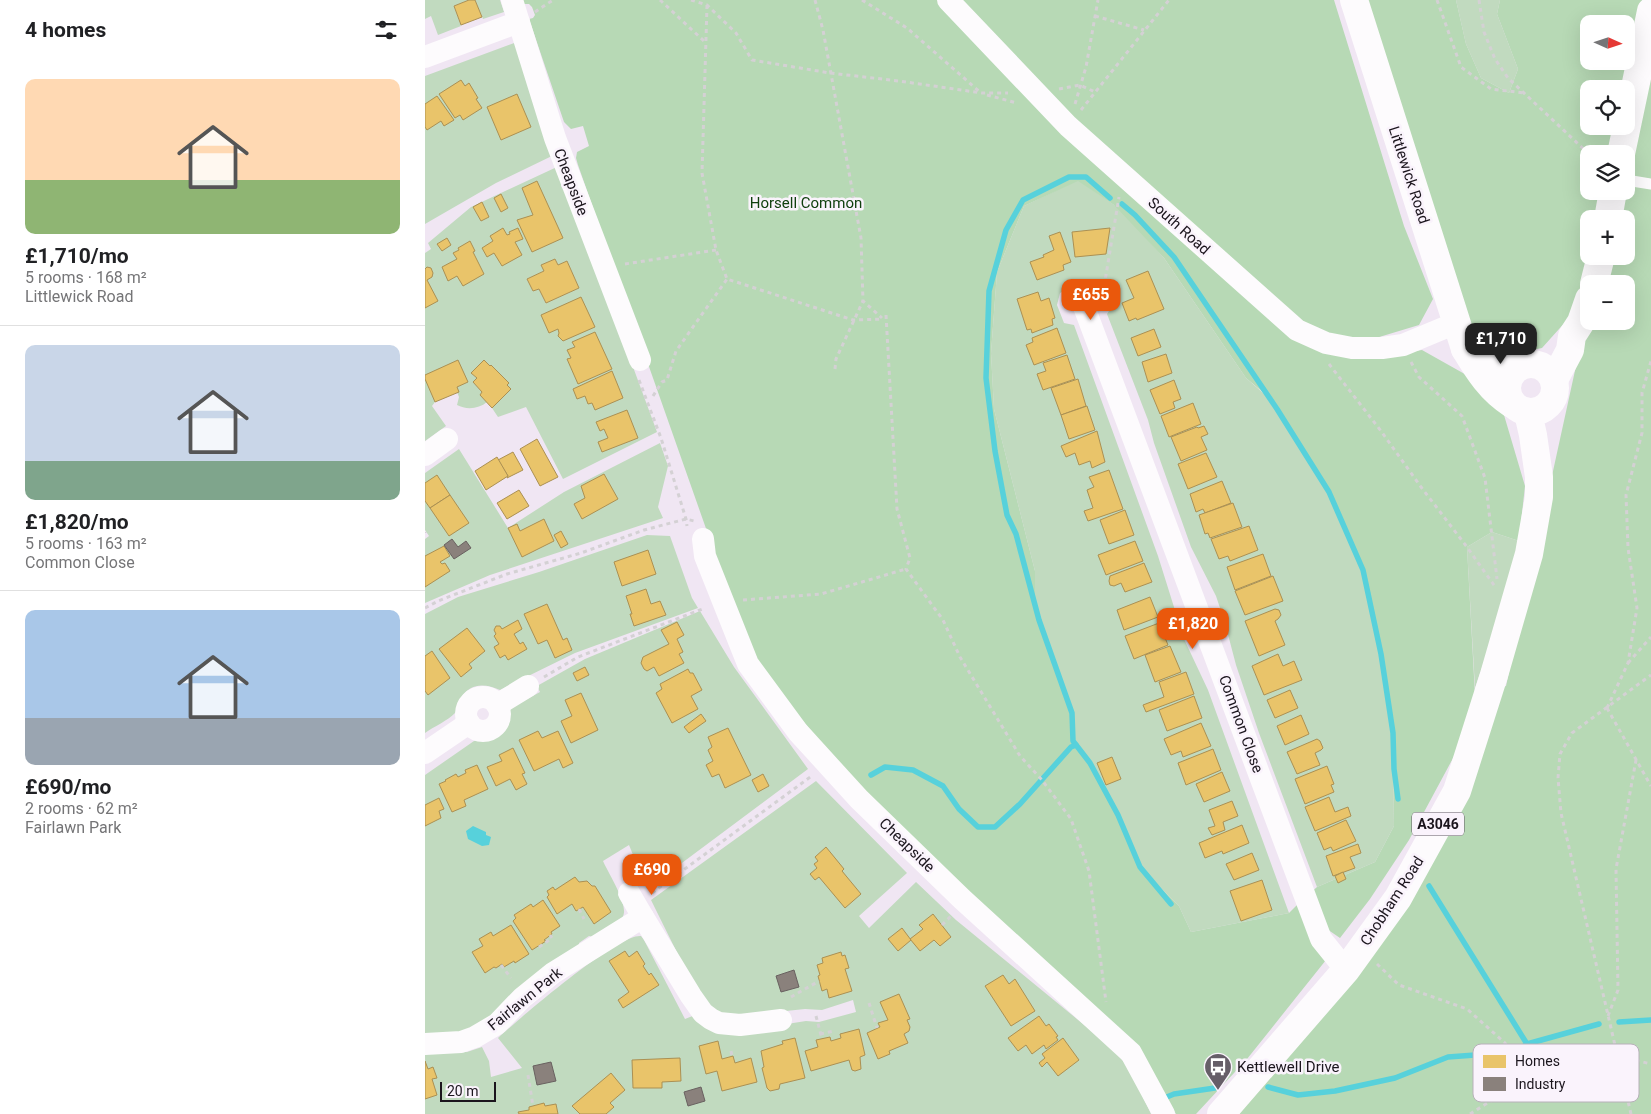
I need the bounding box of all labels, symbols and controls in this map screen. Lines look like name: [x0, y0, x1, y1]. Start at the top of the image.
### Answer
north arrow: [1580, 15, 1635, 70]
map controls: [1580, 15, 1635, 330]
icon: filters: [372, 16, 400, 44]
text: 4 homes: [25, 18, 106, 42]
button: locate: [1580, 80, 1635, 135]
icon: home: [168, 112, 258, 202]
street label: Littlewick Road: [1385, 124, 1433, 226]
button: layers: [1580, 145, 1635, 200]
street label: Cheapside: [550, 146, 592, 218]
park label: Horsell Common: [750, 194, 862, 212]
street label: South Road: [1144, 194, 1214, 258]
button: +: [1580, 210, 1635, 265]
text: £1,710/mo: [25, 244, 129, 268]
text: 5 rooms · 168 m²: [25, 268, 147, 287]
button: −: [1580, 275, 1635, 330]
pin: £655: [1061, 278, 1121, 321]
text: £655: [1072, 285, 1110, 304]
text: Littlewick Road: [25, 287, 133, 306]
pin: £1,710: [1460, 322, 1542, 365]
text: £1,710: [1476, 329, 1526, 348]
icon: home: [168, 377, 258, 467]
text: £1,820/mo: [25, 510, 129, 534]
text: 5 rooms · 163 m²: [25, 534, 147, 553]
text: Common Close: [25, 553, 135, 572]
pin: £1,820: [1152, 608, 1234, 650]
text: £1,820: [1168, 614, 1218, 633]
icon: home: [168, 642, 258, 732]
street label: Common Close: [1215, 673, 1267, 775]
text: £690/mo: [25, 775, 111, 799]
text: 2 rooms · 62 m²: [25, 799, 138, 818]
road number: A3046: [1412, 812, 1464, 836]
street label: Cheapside: [875, 814, 939, 876]
text: Fairlawn Park: [25, 818, 121, 837]
street label: Chobham Road: [1356, 853, 1428, 949]
pin: £690: [622, 854, 682, 896]
text: £690: [633, 860, 671, 879]
street label: Fairlawn Park: [484, 963, 566, 1034]
legend: [1473, 1044, 1639, 1102]
bus stop icon: Kettlewell Drive: [1203, 1052, 1233, 1091]
text: Homes: [1515, 1053, 1560, 1069]
place label: Kettlewell Drive: [1237, 1058, 1340, 1076]
text: Industry: [1515, 1076, 1566, 1092]
scale bar: [440, 1079, 496, 1102]
text: 20 m: [447, 1083, 479, 1099]

